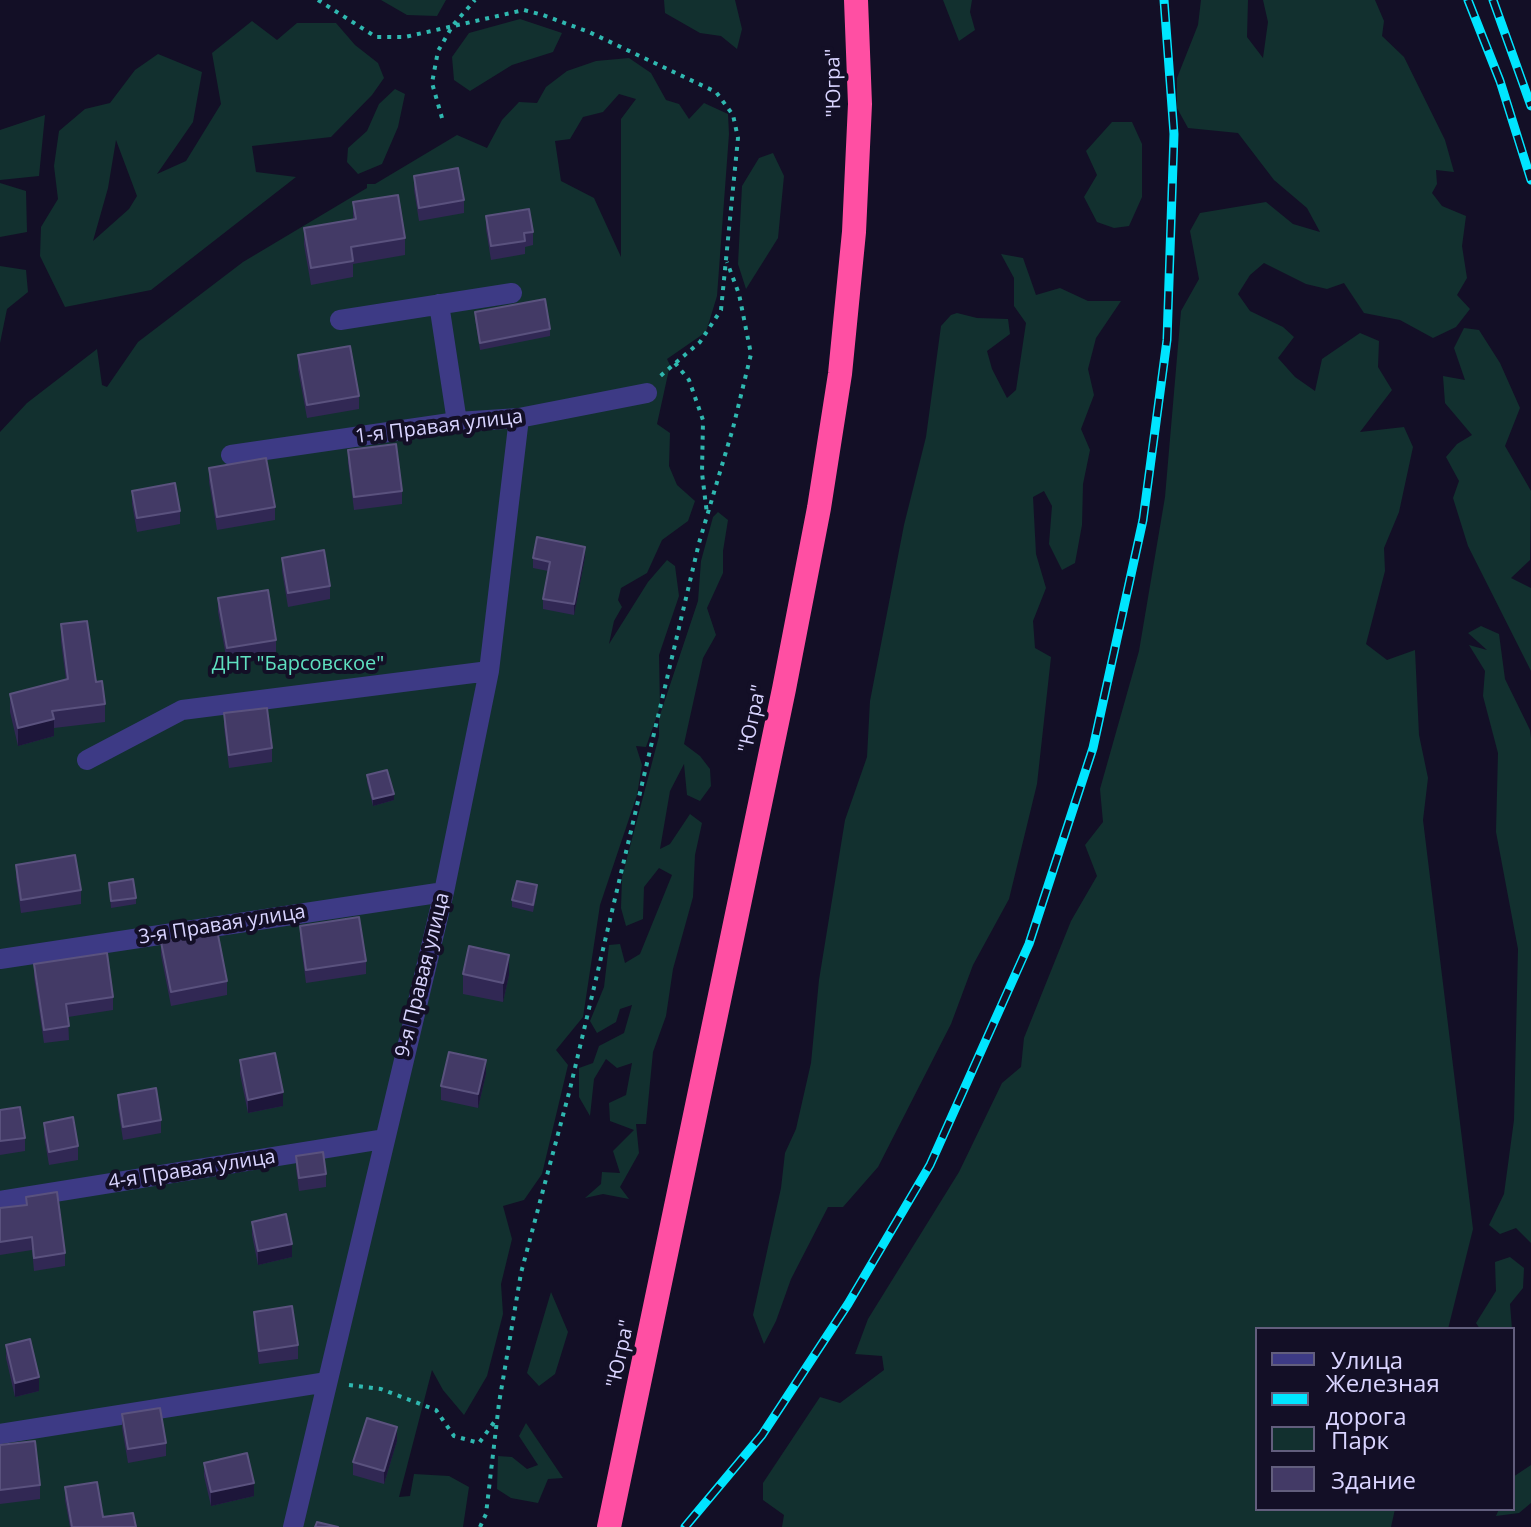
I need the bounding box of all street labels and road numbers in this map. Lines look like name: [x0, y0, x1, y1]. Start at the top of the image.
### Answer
street label: "Югра": [821, 48, 847, 118]
street label: 1-я Правая улица: [354, 405, 524, 449]
street label: "Югра": [734, 683, 772, 755]
street label: 9-я Правая улица: [391, 890, 455, 1060]
street label: 3-я Правая улица: [137, 900, 307, 950]
street label: 4-я Правая улица: [107, 1145, 277, 1195]
street label: "Югра": [602, 1318, 640, 1390]

